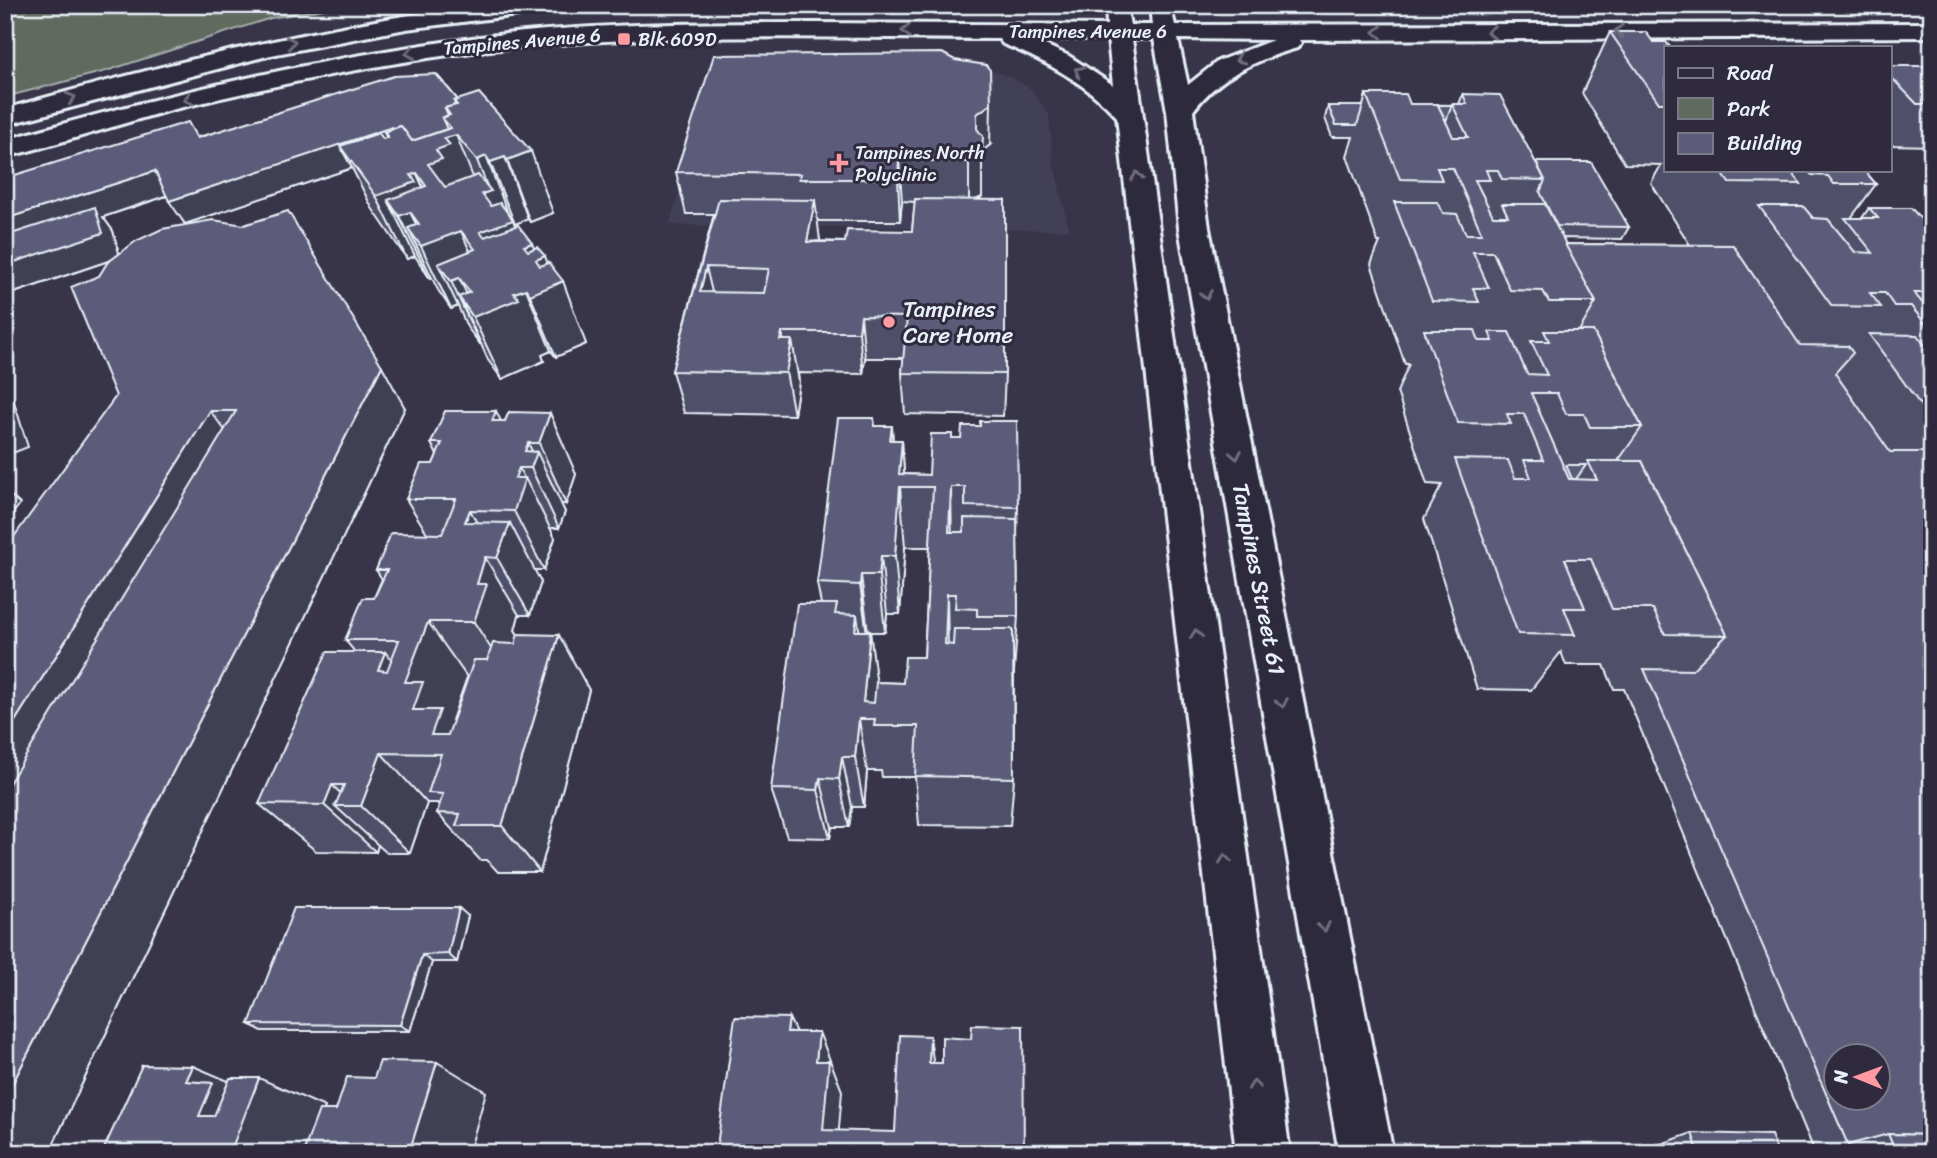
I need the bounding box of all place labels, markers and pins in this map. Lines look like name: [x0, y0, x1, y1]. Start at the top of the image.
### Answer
place label: Blk 609D: [638, 23, 717, 56]
marker: Blk 609D: [616, 31, 632, 47]
place label: Tampines North Polyclinic: [855, 136, 985, 191]
marker: Tampines North Polyclinic: [829, 153, 849, 173]
place label: Tampines Care Home: [903, 289, 1013, 356]
marker: Tampines Care Home: [881, 314, 897, 330]

